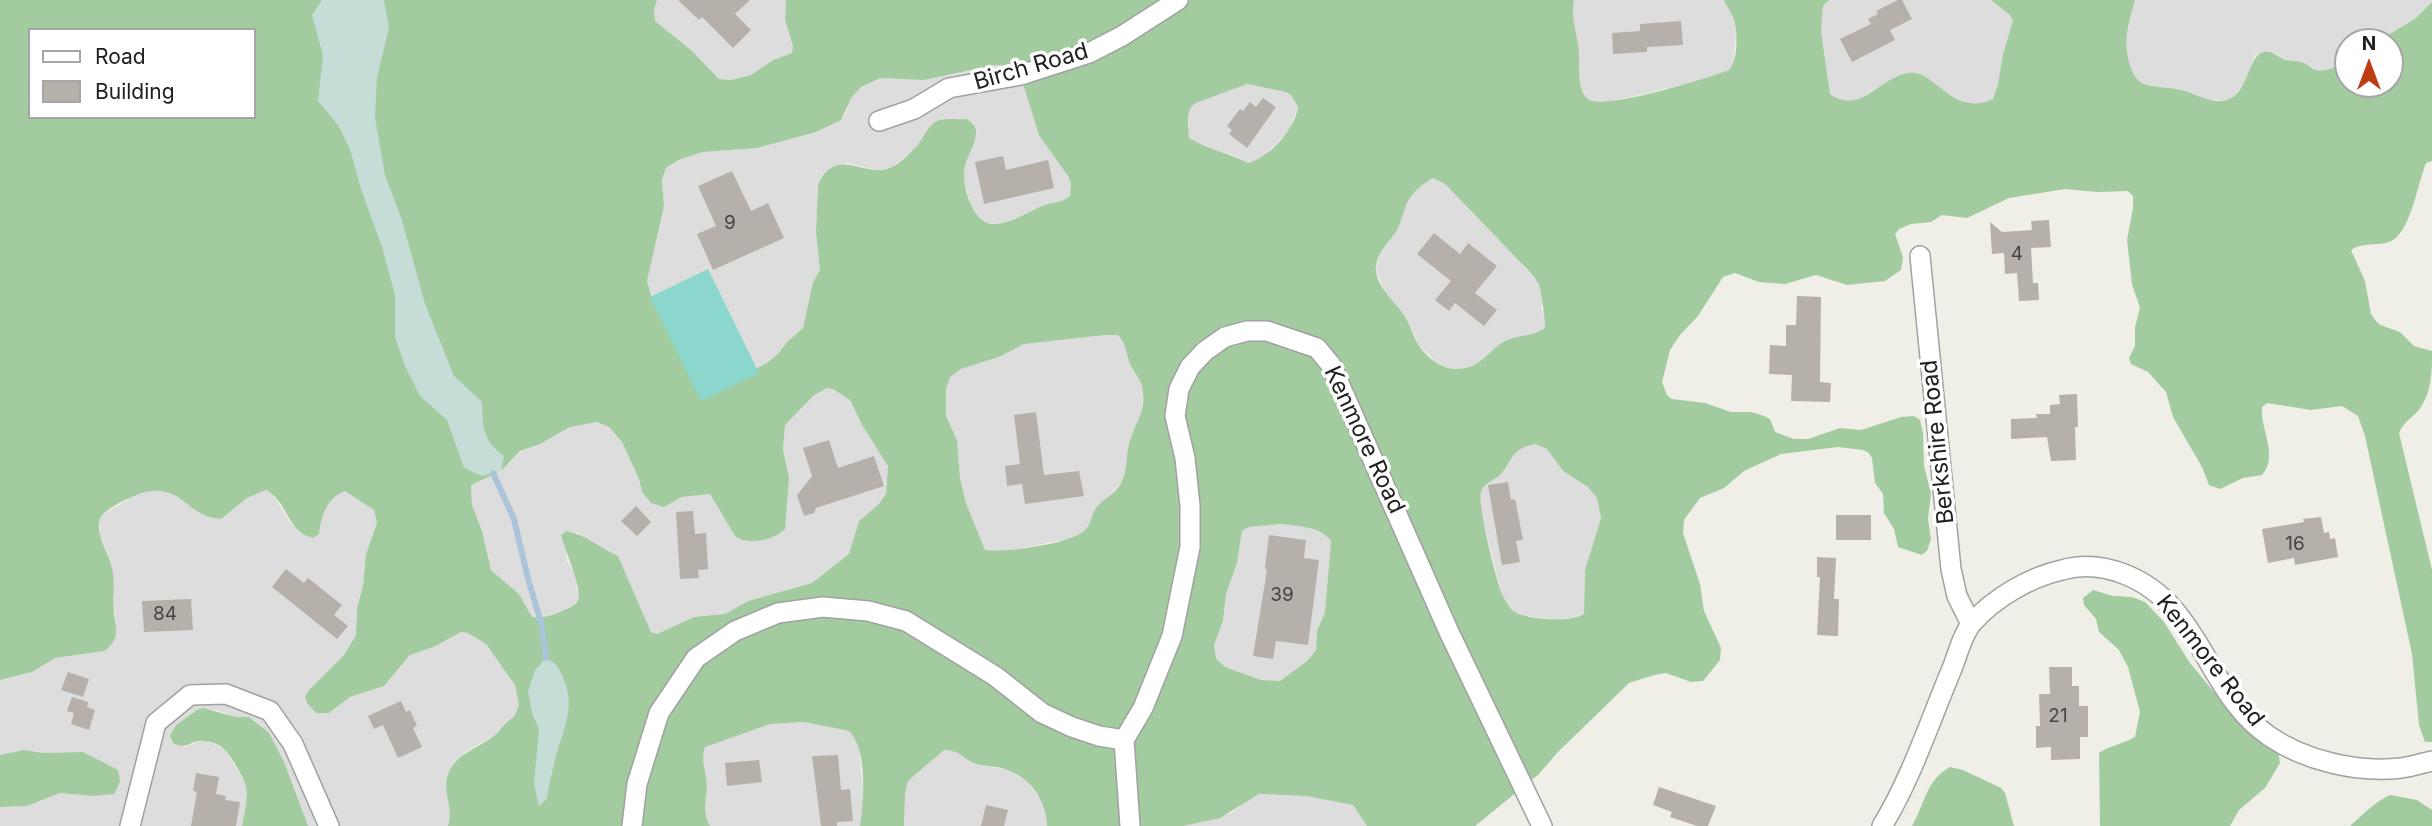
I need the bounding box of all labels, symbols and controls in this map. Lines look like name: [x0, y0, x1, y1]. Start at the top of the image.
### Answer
legend: [28, 28, 256, 119]
north arrow: [2334, 28, 2404, 98]
text: N: [2362, 32, 2376, 55]
street label: Birch Road: [971, 38, 1091, 96]
text: Road: [95, 44, 146, 69]
text: Building: [95, 79, 175, 104]
house number: 9: [724, 212, 736, 234]
house number: 4: [2011, 243, 2023, 265]
street label: Berkshire Road: [1916, 358, 1960, 526]
street label: Kenmore Road: [1318, 362, 1410, 518]
house number: 16: [2285, 533, 2305, 555]
house number: 39: [1270, 584, 1294, 606]
street label: Kenmore Road: [2150, 590, 2270, 732]
house number: 84: [153, 603, 177, 625]
house number: 21: [2048, 705, 2068, 727]

